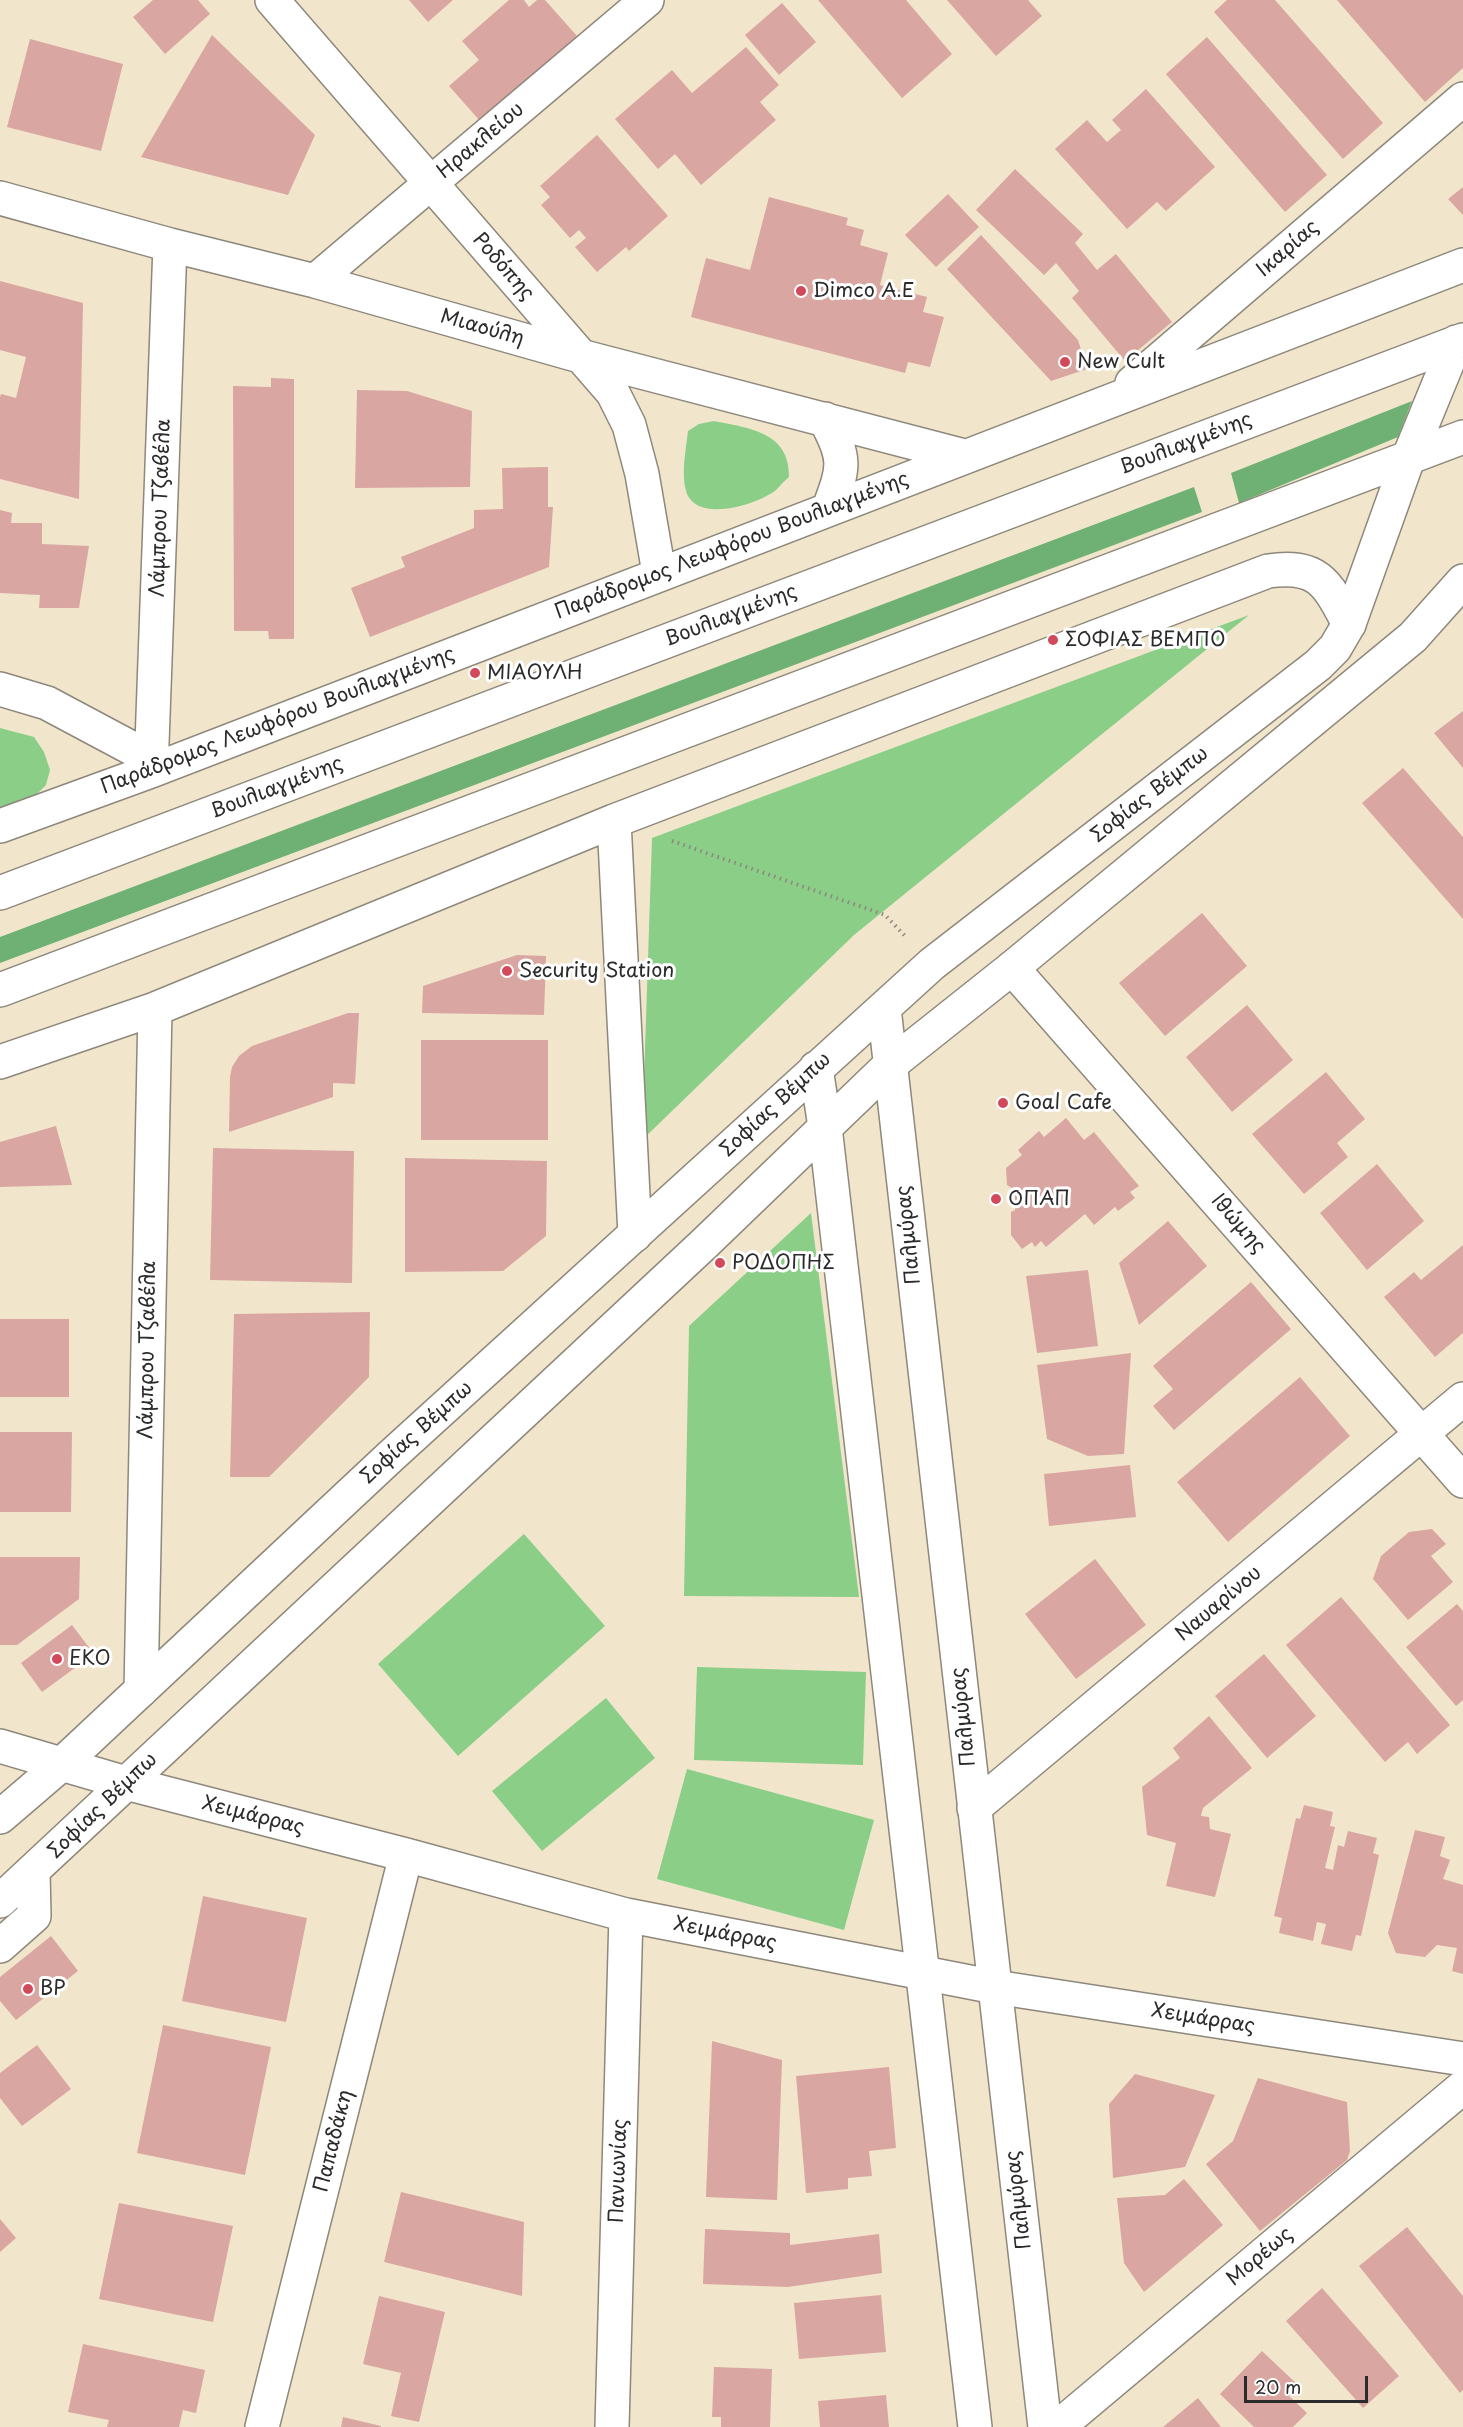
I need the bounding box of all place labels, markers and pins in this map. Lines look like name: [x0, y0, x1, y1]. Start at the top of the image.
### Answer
place label: Dimco Α.Ε: [813, 279, 914, 303]
marker: Dimco Α.Ε: [794, 284, 808, 298]
place label: New Cult: [1077, 350, 1165, 374]
marker: New Cult: [1058, 355, 1072, 369]
place label: ΣΟΦΙΑΣ ΒΕΜΠΟ: [1065, 628, 1226, 652]
marker: ΣΟΦΙΑΣ ΒΕΜΠΟ: [1046, 633, 1060, 647]
place label: ΜΙΑΟΥΛΗ: [487, 661, 583, 685]
marker: ΜΙΑΟΥΛΗ: [468, 666, 482, 680]
place label: Security Station: [519, 959, 674, 983]
marker: Security Station: [500, 964, 514, 978]
place label: Goal Cafe: [1015, 1091, 1112, 1115]
marker: Goal Cafe: [996, 1096, 1010, 1110]
place label: ΟΠΑΠ: [1008, 1187, 1070, 1211]
marker: ΟΠΑΠ: [989, 1192, 1003, 1206]
place label: ΡΟΔΟΠΗΣ: [732, 1251, 835, 1275]
marker: ΡΟΔΟΠΗΣ: [713, 1256, 727, 1270]
place label: EKO: [69, 1647, 111, 1671]
marker: EKO: [50, 1652, 64, 1666]
place label: BP: [40, 1977, 66, 2001]
marker: BP: [21, 1982, 35, 1996]

